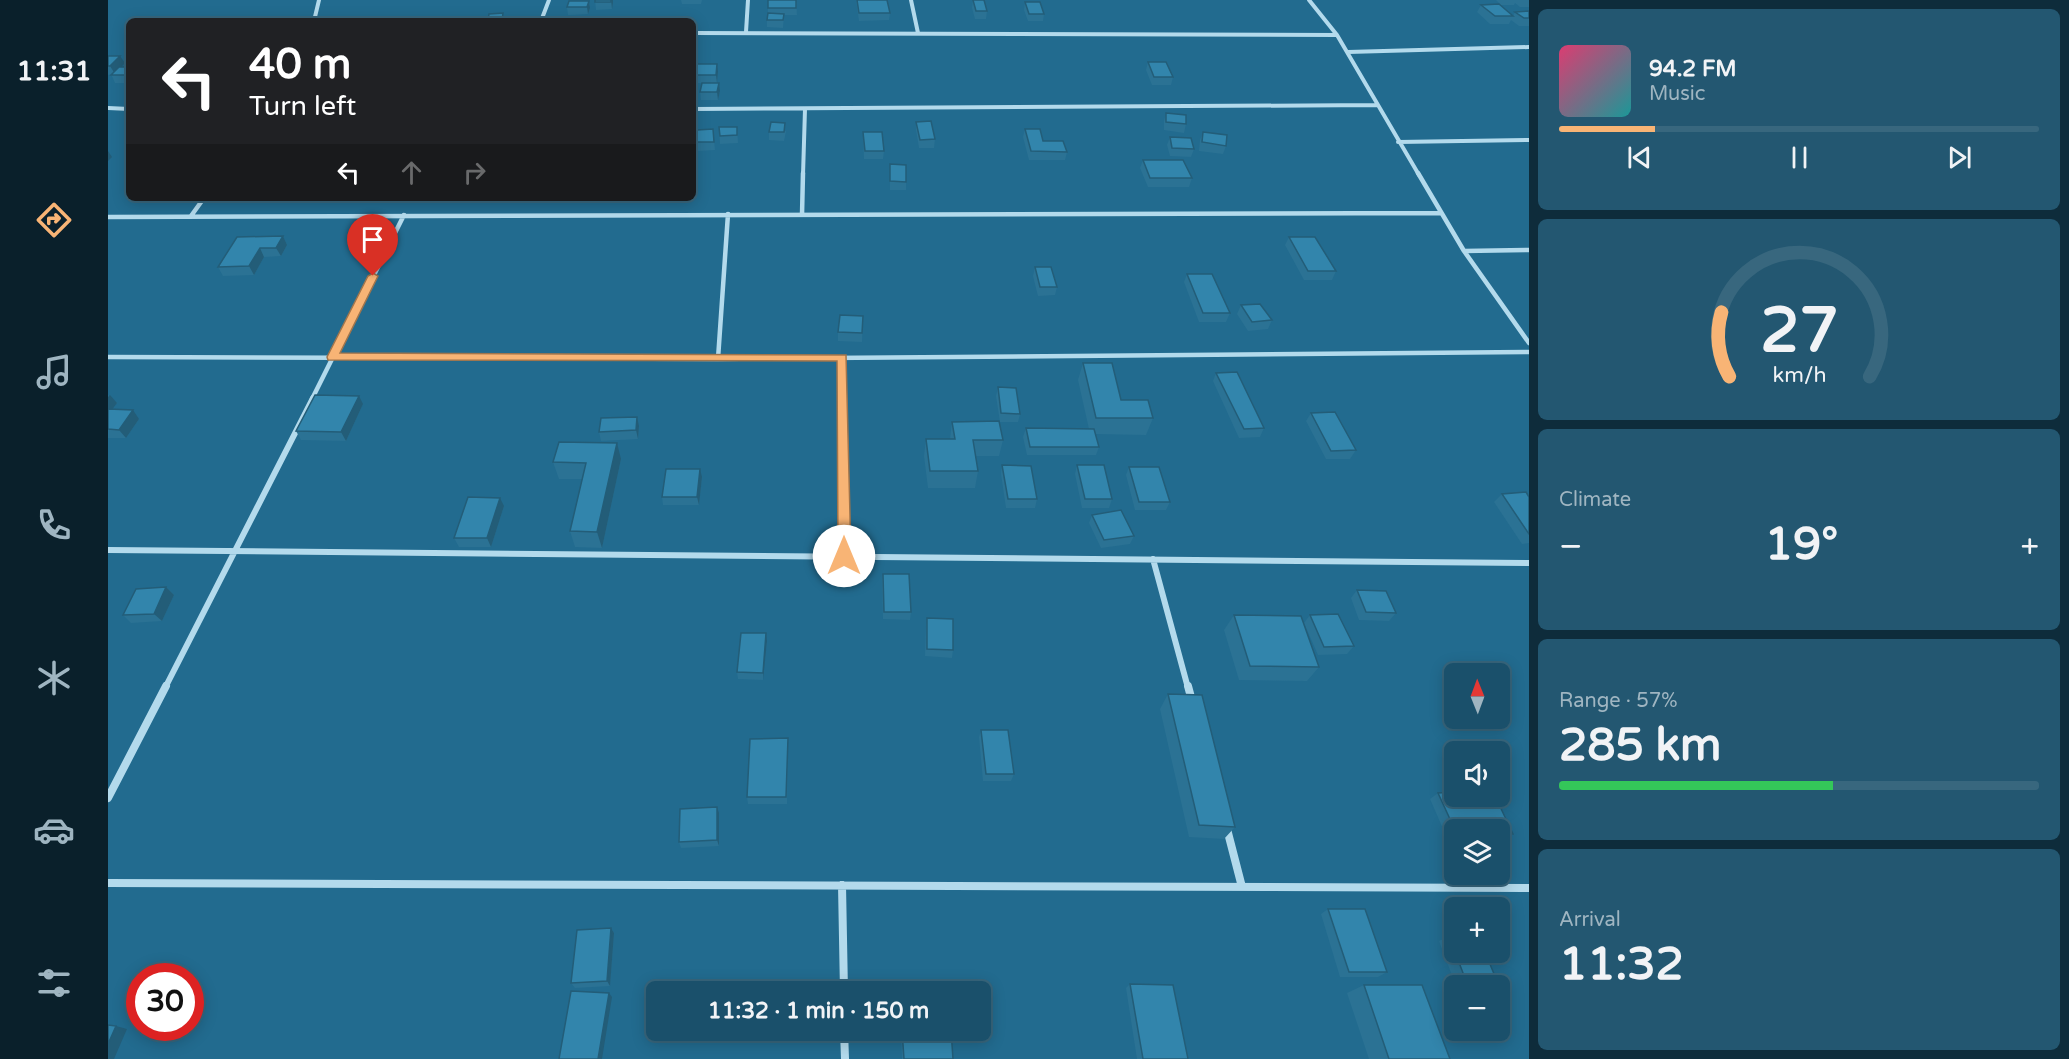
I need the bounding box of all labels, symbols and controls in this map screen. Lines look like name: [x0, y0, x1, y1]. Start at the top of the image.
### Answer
text: 40 m: [249, 39, 351, 90]
icon: left: [150, 42, 228, 120]
text: 11:31: [17, 55, 91, 88]
text: 94.2 FM: [1649, 56, 1737, 82]
text: Music: [1649, 82, 1705, 106]
text: Turn left: [249, 90, 356, 123]
icon: previous: [1623, 141, 1656, 174]
icon: pause: [1783, 141, 1816, 174]
icon: next: [1943, 141, 1976, 174]
icon: left: [332, 156, 365, 189]
icon: ahead: [395, 156, 428, 189]
icon: right: [458, 156, 491, 189]
icon: directions: [33, 199, 75, 241]
pin: [347, 214, 398, 276]
icon: arrive: [356, 223, 389, 256]
text: 27: [1760, 294, 1838, 369]
icon: music: [33, 351, 75, 393]
text: km/h: [1772, 362, 1826, 388]
text: Climate: [1559, 488, 1631, 512]
icon: phone: [33, 504, 75, 546]
text: 19°: [1765, 518, 1838, 572]
position arrow: [812, 524, 876, 588]
text: −: [1559, 527, 1583, 566]
text: +: [2020, 527, 2039, 566]
icon: climate: [33, 657, 75, 699]
north arrow: [1444, 663, 1510, 729]
map controls: [1444, 663, 1510, 1041]
text: Range · 57%: [1559, 689, 1678, 713]
text: 285 km: [1559, 719, 1721, 773]
button: sound: [1444, 741, 1510, 807]
icon: car: [33, 809, 75, 851]
button: layers: [1444, 819, 1510, 885]
button: +: [1444, 897, 1510, 963]
text: Arrival: [1559, 908, 1621, 932]
text: 11:32: [1559, 938, 1684, 992]
icon: filters: [33, 962, 75, 1004]
speed limit sign: 30: [126, 963, 204, 1041]
button: −: [1444, 975, 1510, 1041]
text: 11:32 · 1 min · 150 m: [708, 998, 929, 1024]

